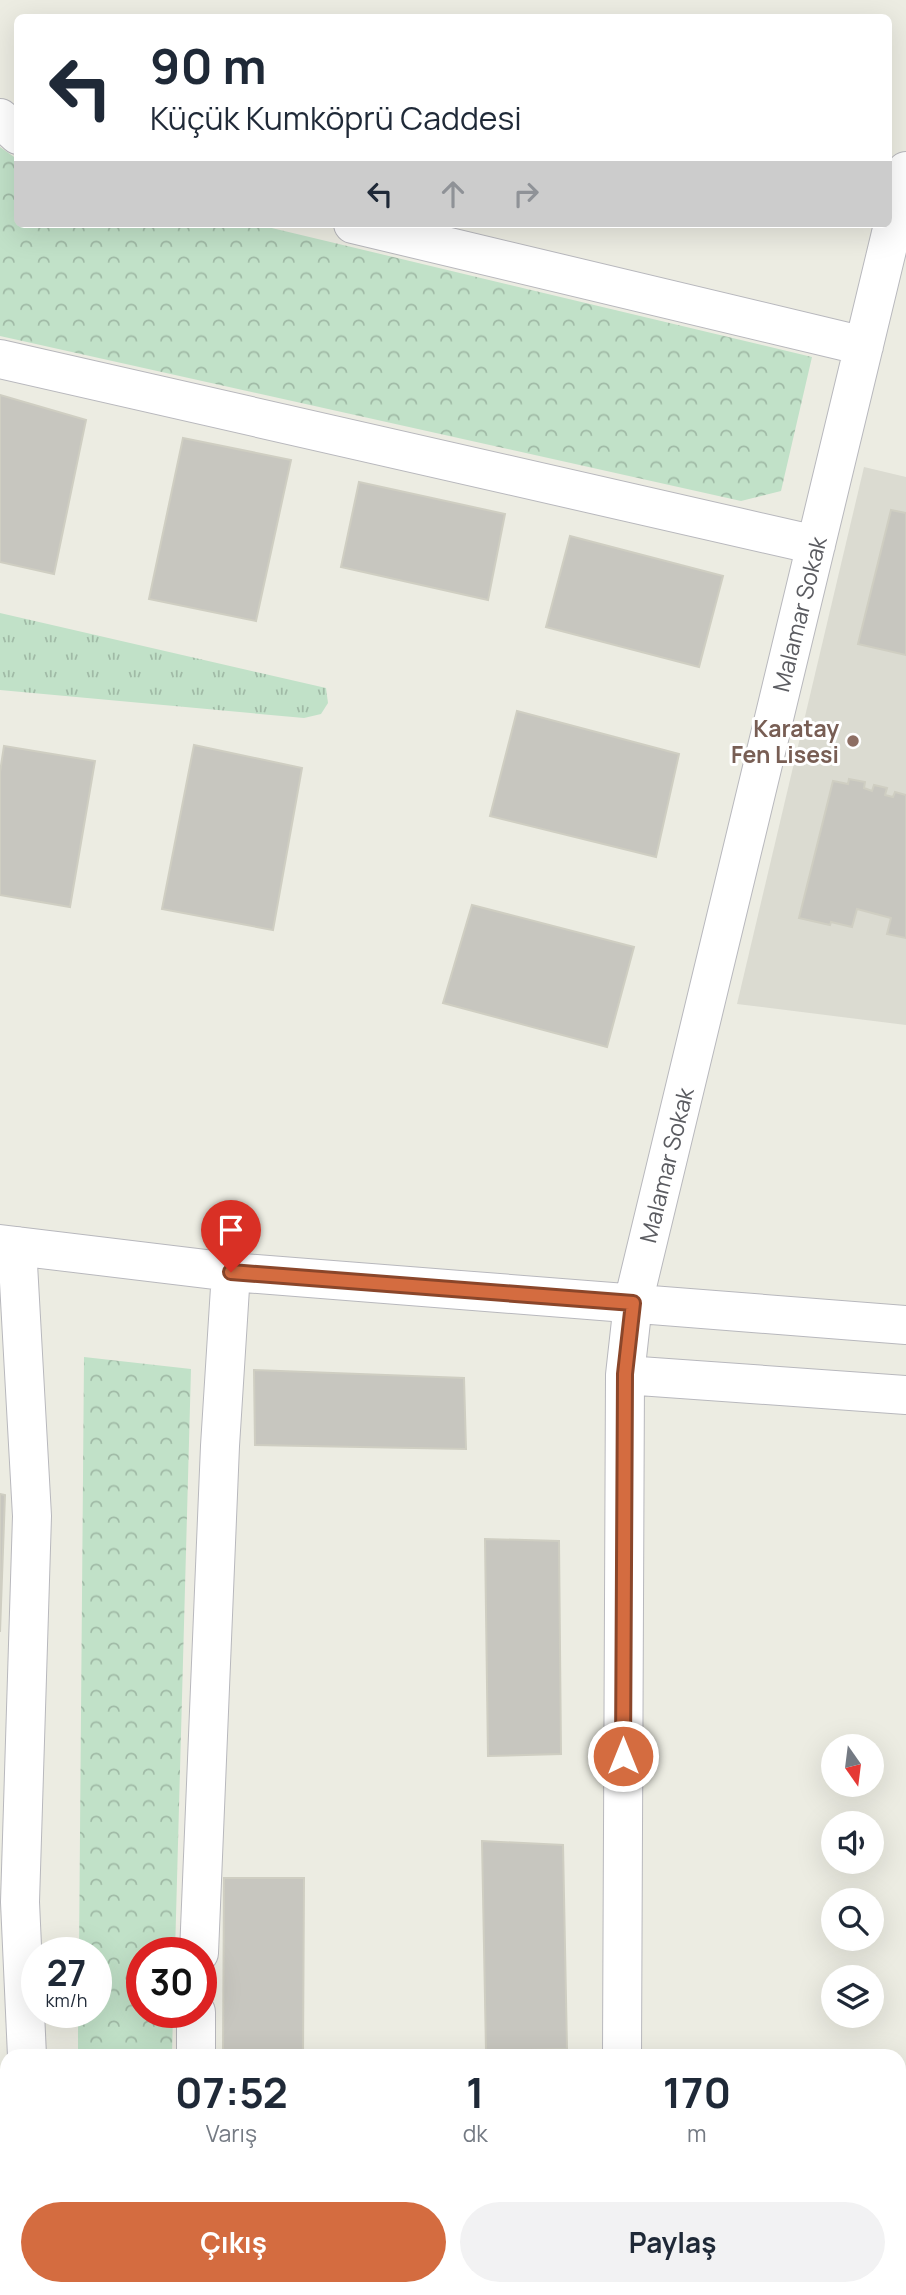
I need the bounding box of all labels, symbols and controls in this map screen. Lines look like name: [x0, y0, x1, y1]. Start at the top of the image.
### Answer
text: 90 m: [150, 32, 267, 99]
icon: left: [35, 42, 126, 133]
text: Küçük Kumköprü Caddesi: [150, 96, 522, 140]
icon: left: [361, 175, 399, 213]
icon: ahead: [434, 175, 472, 213]
icon: right: [507, 175, 545, 213]
street label: Malamar Sokak: [764, 533, 834, 695]
place label: Karatay Fen Lisesi: [731, 712, 839, 770]
marker: Karatay Fen Lisesi: [845, 733, 861, 749]
street label: Malamar Sokak: [631, 1084, 701, 1246]
pin: [201, 1200, 261, 1272]
icon: arrive: [212, 1211, 250, 1249]
position arrow: [586, 1719, 660, 1793]
north arrow: [821, 1734, 884, 1797]
map controls: [821, 1734, 884, 2028]
button: sound: [821, 1811, 884, 1874]
button: search: [821, 1888, 884, 1951]
speed limit sign: 30: [126, 1937, 217, 2028]
text: 27: [47, 1949, 86, 1997]
button: layers: [821, 1965, 884, 2028]
text: km/h: [46, 1988, 87, 2012]
text: 07:52: [175, 2063, 288, 2121]
text: 1: [466, 2063, 484, 2121]
text: 170: [663, 2063, 731, 2121]
text: Varış: [206, 2117, 257, 2149]
text: dk: [463, 2117, 488, 2149]
text: m: [687, 2117, 707, 2149]
button: Çıkış: [21, 2202, 446, 2282]
button: Paylaş: [460, 2202, 885, 2282]

